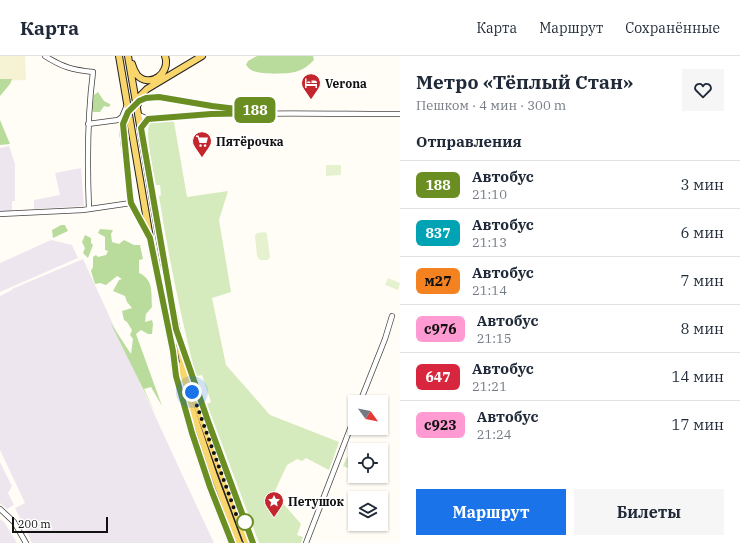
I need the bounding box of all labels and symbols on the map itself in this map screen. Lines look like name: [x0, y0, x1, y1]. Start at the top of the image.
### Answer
hotel icon: Verona: [300, 72, 322, 100]
place label: Verona: [325, 76, 367, 91]
line badge: 188: [232, 97, 278, 123]
supermarket icon: Пятёрочка: [191, 130, 213, 158]
place label: Пятёрочка: [216, 134, 284, 149]
your location: [182, 382, 202, 402]
north arrow: [348, 395, 388, 435]
place icon: Петушок: [263, 490, 285, 518]
place label: Петушок: [288, 494, 345, 509]
unlabelled marker: [236, 513, 254, 531]
scale bar: [12, 515, 108, 534]

